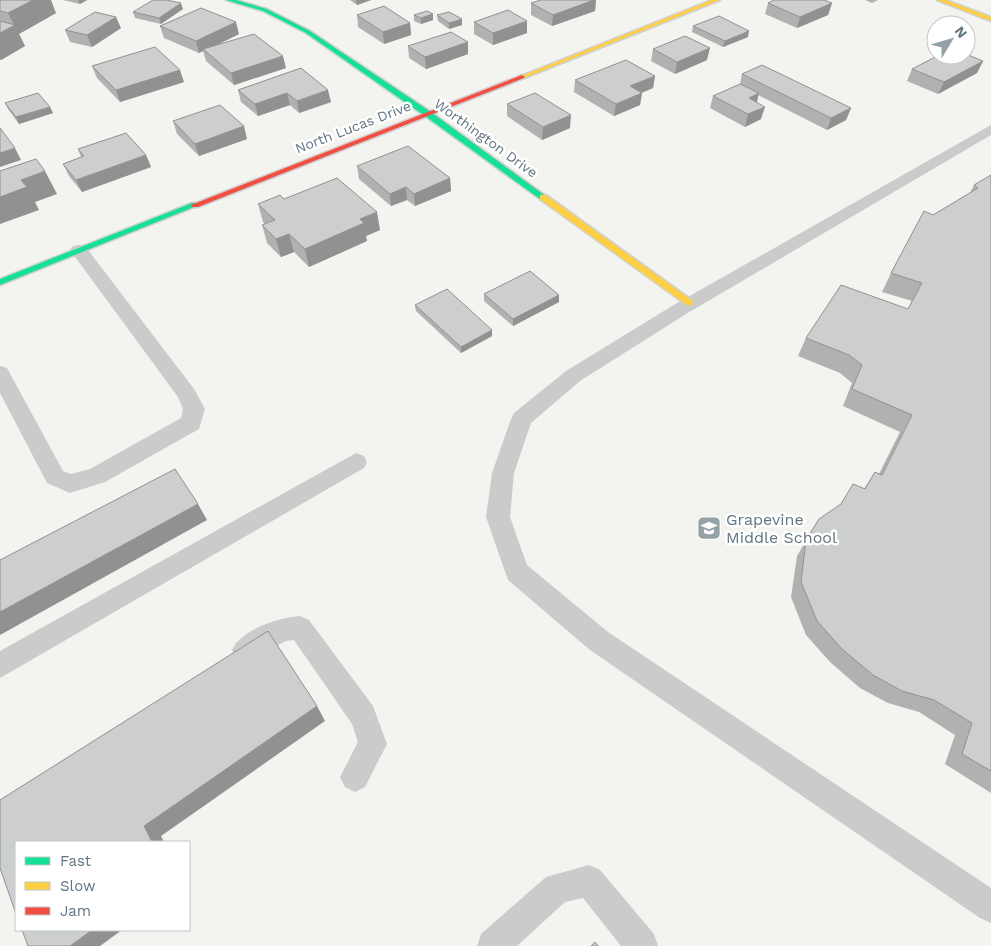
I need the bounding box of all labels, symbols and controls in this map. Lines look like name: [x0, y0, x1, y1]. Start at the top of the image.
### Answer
north arrow: [926, 15, 976, 65]
text: N: [952, 23, 971, 41]
street label: Worthington Drive: [431, 95, 541, 181]
street label: North Lucas Drive: [293, 98, 413, 156]
place label: Grapevine Middle School: [726, 510, 837, 547]
school or university icon: Grapevine Middle School: [696, 515, 722, 541]
legend: [15, 841, 190, 931]
text: Fast: [60, 852, 92, 870]
text: Slow: [60, 877, 96, 895]
text: Jam: [60, 902, 91, 920]

